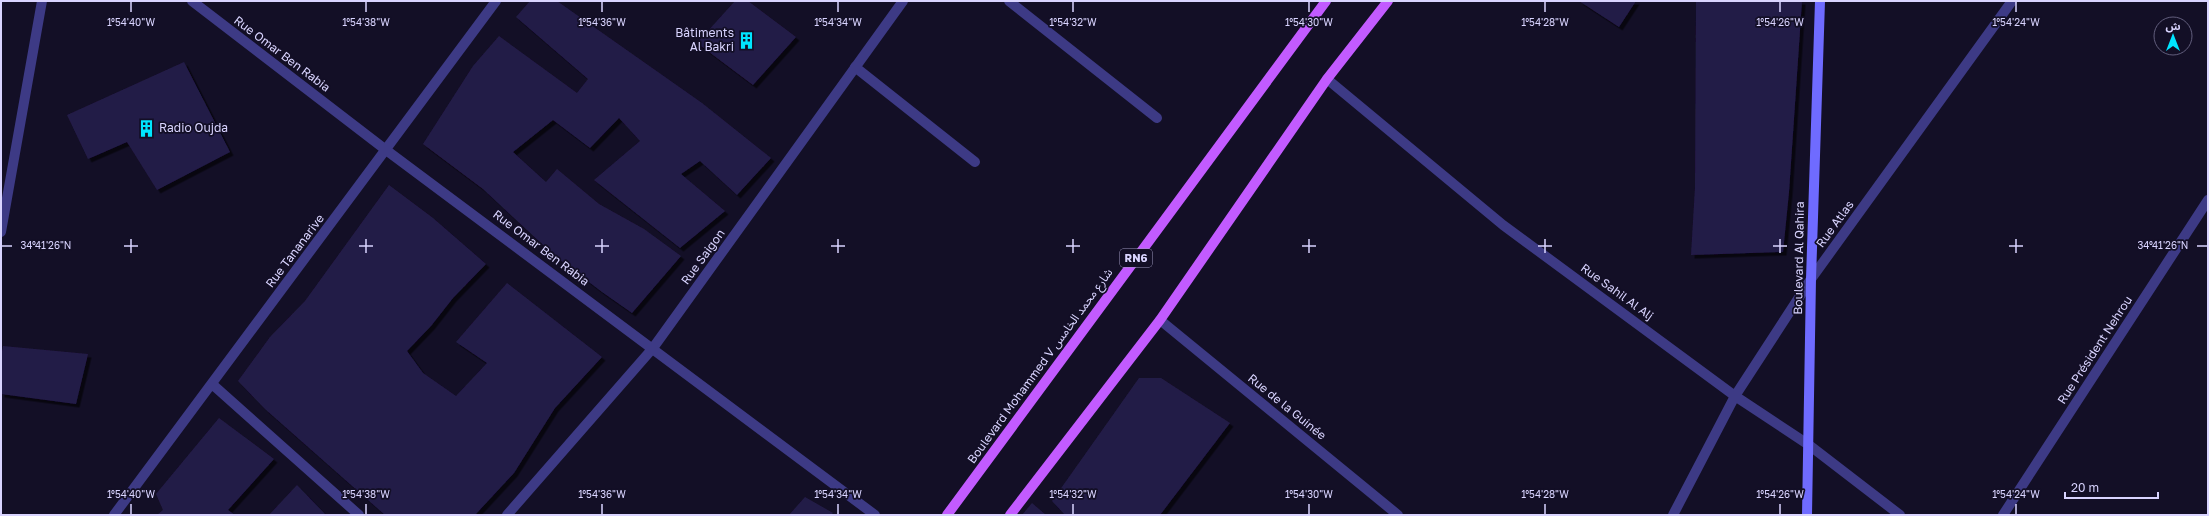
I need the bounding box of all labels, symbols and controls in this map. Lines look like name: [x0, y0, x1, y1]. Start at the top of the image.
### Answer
street label: Rue Omar Ben Rabia: [231, 12, 333, 95]
text: 1°54'40"W: [107, 16, 155, 28]
text: 1°54'38"W: [342, 16, 390, 28]
text: 1°54'36"W: [578, 16, 626, 28]
text: 1°54'34"W: [814, 16, 862, 28]
text: 1°54'32"W: [1049, 16, 1097, 28]
text: 1°54'30"W: [1285, 16, 1333, 28]
text: 1°54'28"W: [1521, 16, 1569, 28]
text: 1°54'26"W: [1756, 16, 1804, 28]
text: 1°54'24"W: [1992, 16, 2040, 28]
north arrow: [2153, 16, 2193, 56]
text: ش: [2165, 19, 2181, 33]
place label: Bâtiments Al Bakri: [675, 25, 734, 54]
building icon: Bâtiments Al Bakri: [737, 30, 757, 50]
building icon: Radio Oujda: [136, 118, 156, 138]
place label: Radio Oujda: [159, 120, 228, 135]
street label: Rue Atlas: [1813, 197, 1857, 250]
street label: Boulevard Al Qahira: [1790, 201, 1807, 315]
street label: Rue Omar Ben Rabia: [490, 206, 592, 289]
street label: Rue Tananarive: [262, 211, 327, 290]
street label: Rue Saigon: [677, 226, 728, 287]
text: 34°41'26"N: [21, 239, 71, 251]
text: 34°41'26"N: [2138, 239, 2188, 251]
road number: RN6: [1120, 249, 1152, 267]
street label: Rue Sahil Al Alj: [1578, 260, 1657, 323]
street label: Boulevard Mohammed V شارع محمد الخامس: [964, 265, 1117, 467]
street label: Rue Président Nehrou: [2054, 293, 2135, 407]
street label: Rue de la Guinée: [1245, 370, 1329, 443]
scale bar: [2065, 474, 2158, 500]
text: 20 m: [2071, 480, 2099, 495]
text: 1°54'40"W: [107, 488, 155, 500]
text: 1°54'38"W: [342, 488, 390, 500]
text: 1°54'36"W: [578, 488, 626, 500]
text: 1°54'34"W: [814, 488, 862, 500]
text: 1°54'32"W: [1049, 488, 1097, 500]
text: 1°54'30"W: [1285, 488, 1333, 500]
text: 1°54'28"W: [1521, 488, 1569, 500]
text: 1°54'26"W: [1756, 488, 1804, 500]
text: 1°54'24"W: [1992, 488, 2040, 500]

